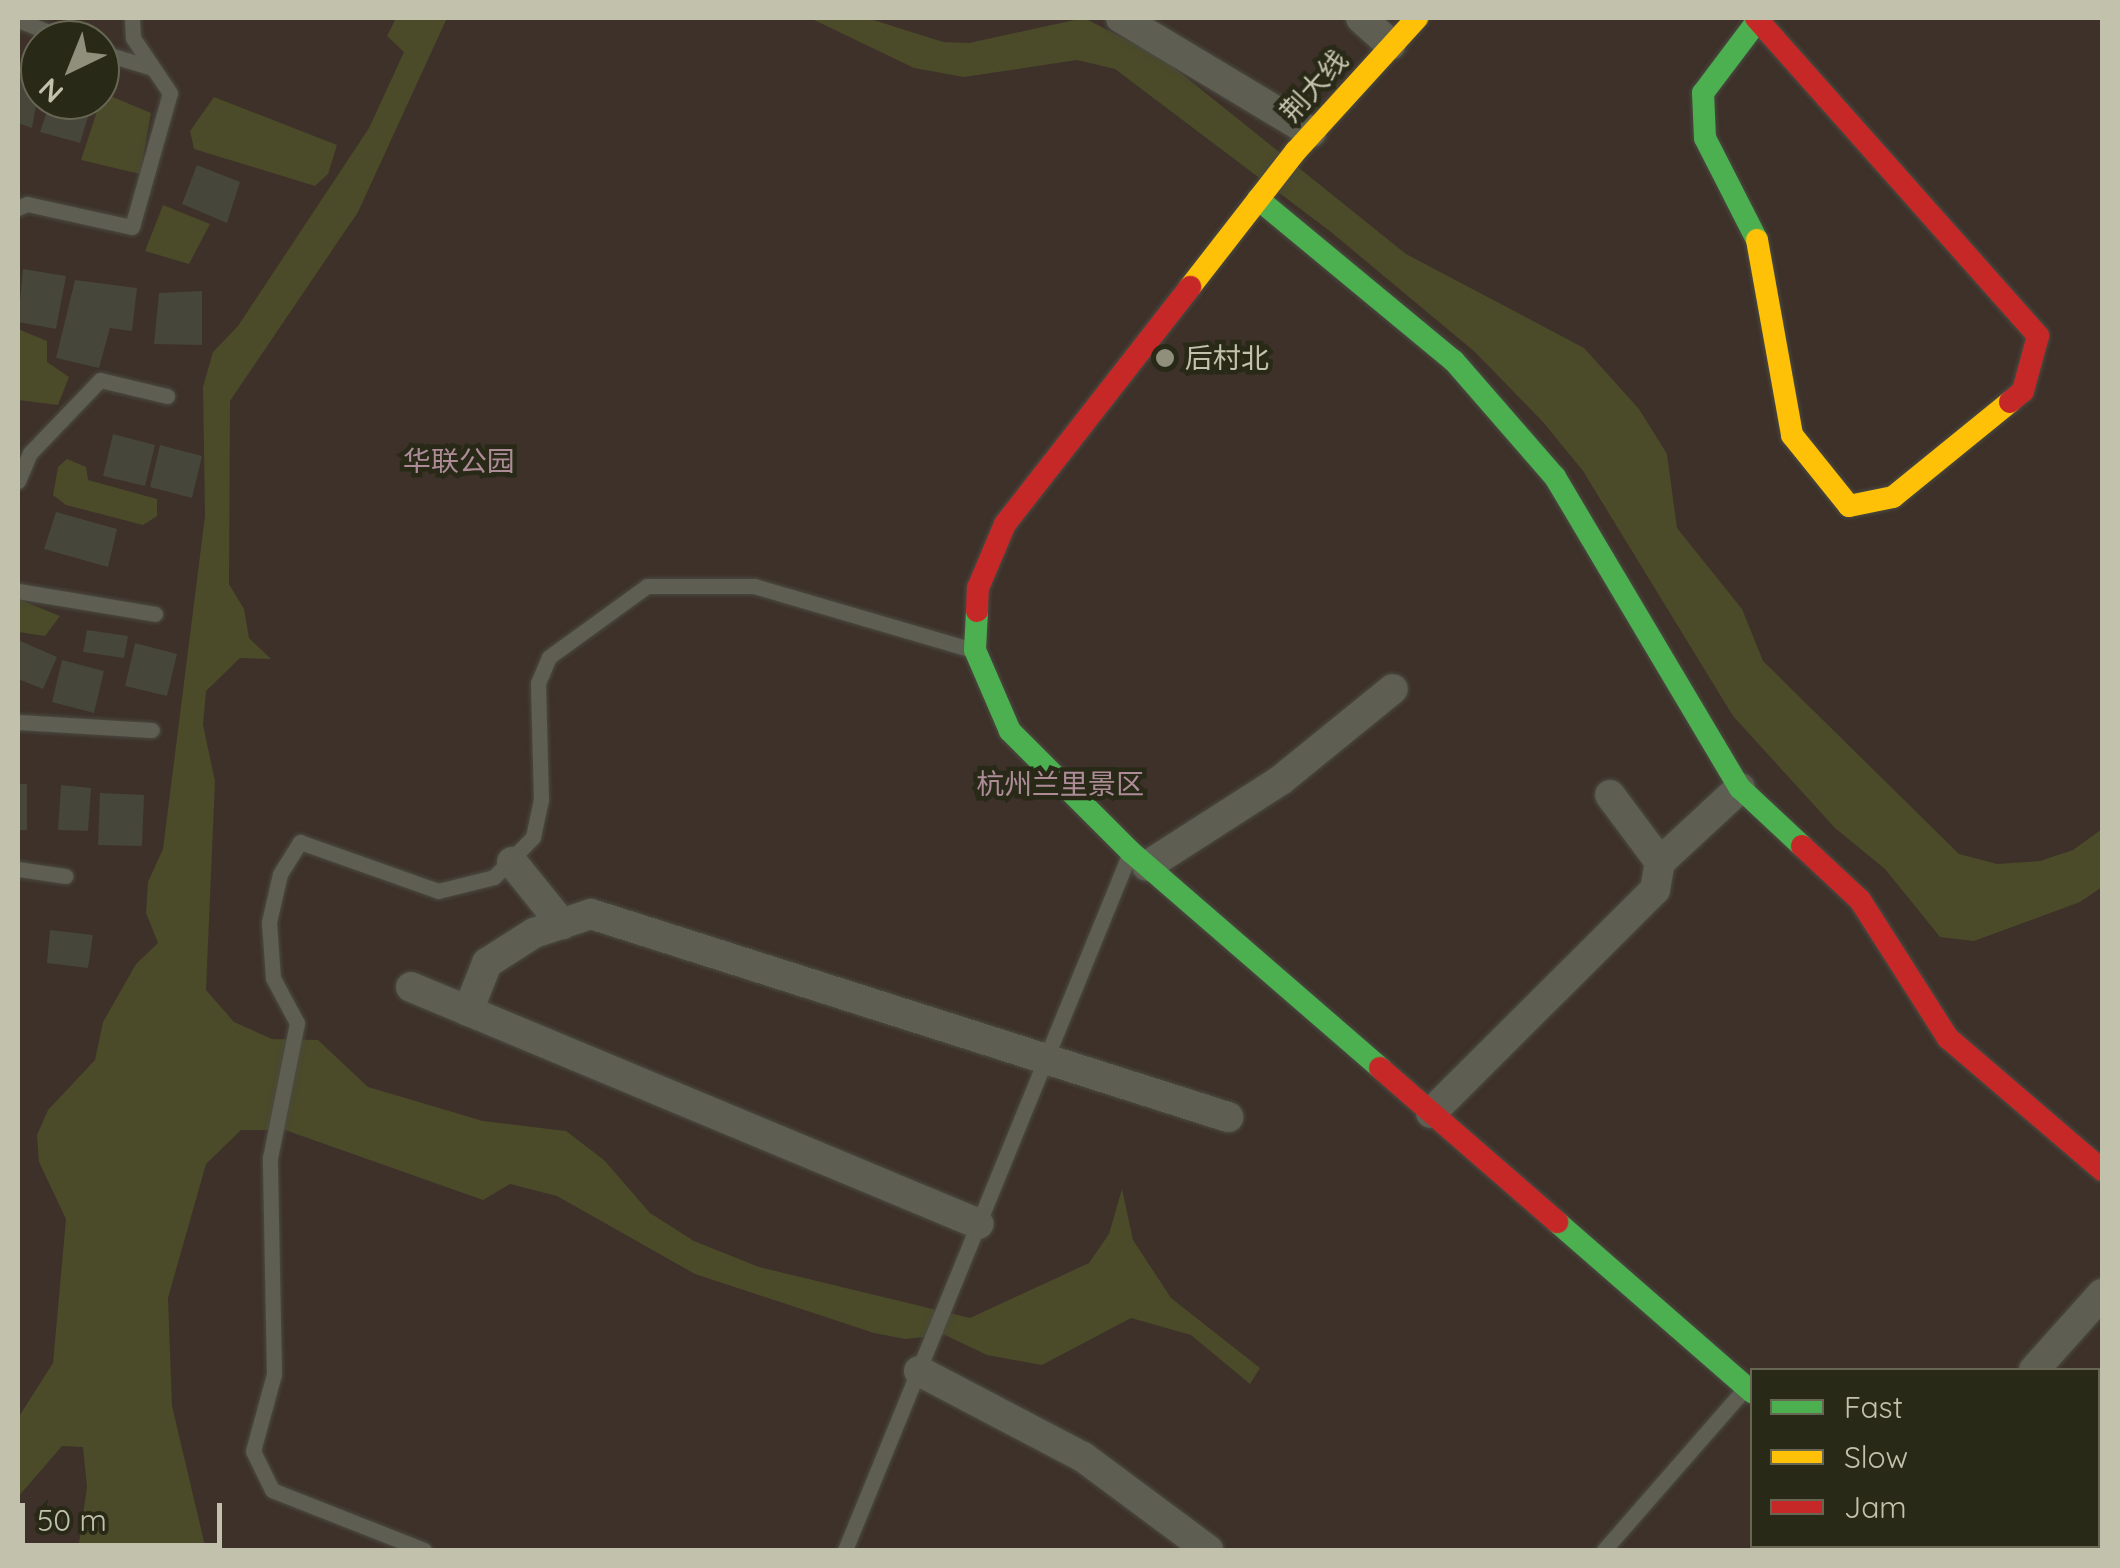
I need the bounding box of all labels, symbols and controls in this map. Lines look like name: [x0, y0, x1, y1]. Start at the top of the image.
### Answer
north arrow: [20, 20, 120, 120]
street label: 荆大线: [1273, 44, 1355, 128]
text: N: [31, 71, 70, 111]
place label: 后村北: [1185, 341, 1269, 375]
marker: 后村北: [1154, 347, 1176, 369]
park label: 华联公园: [403, 444, 515, 478]
park label: 杭州兰里景区: [976, 767, 1144, 801]
legend: [1750, 1368, 2100, 1548]
text: Fast: [1844, 1388, 1903, 1426]
text: Slow: [1844, 1438, 1908, 1476]
scale bar: [25, 1483, 228, 1545]
text: Jam: [1844, 1488, 1907, 1526]
text: 50 m: [37, 1501, 107, 1539]

